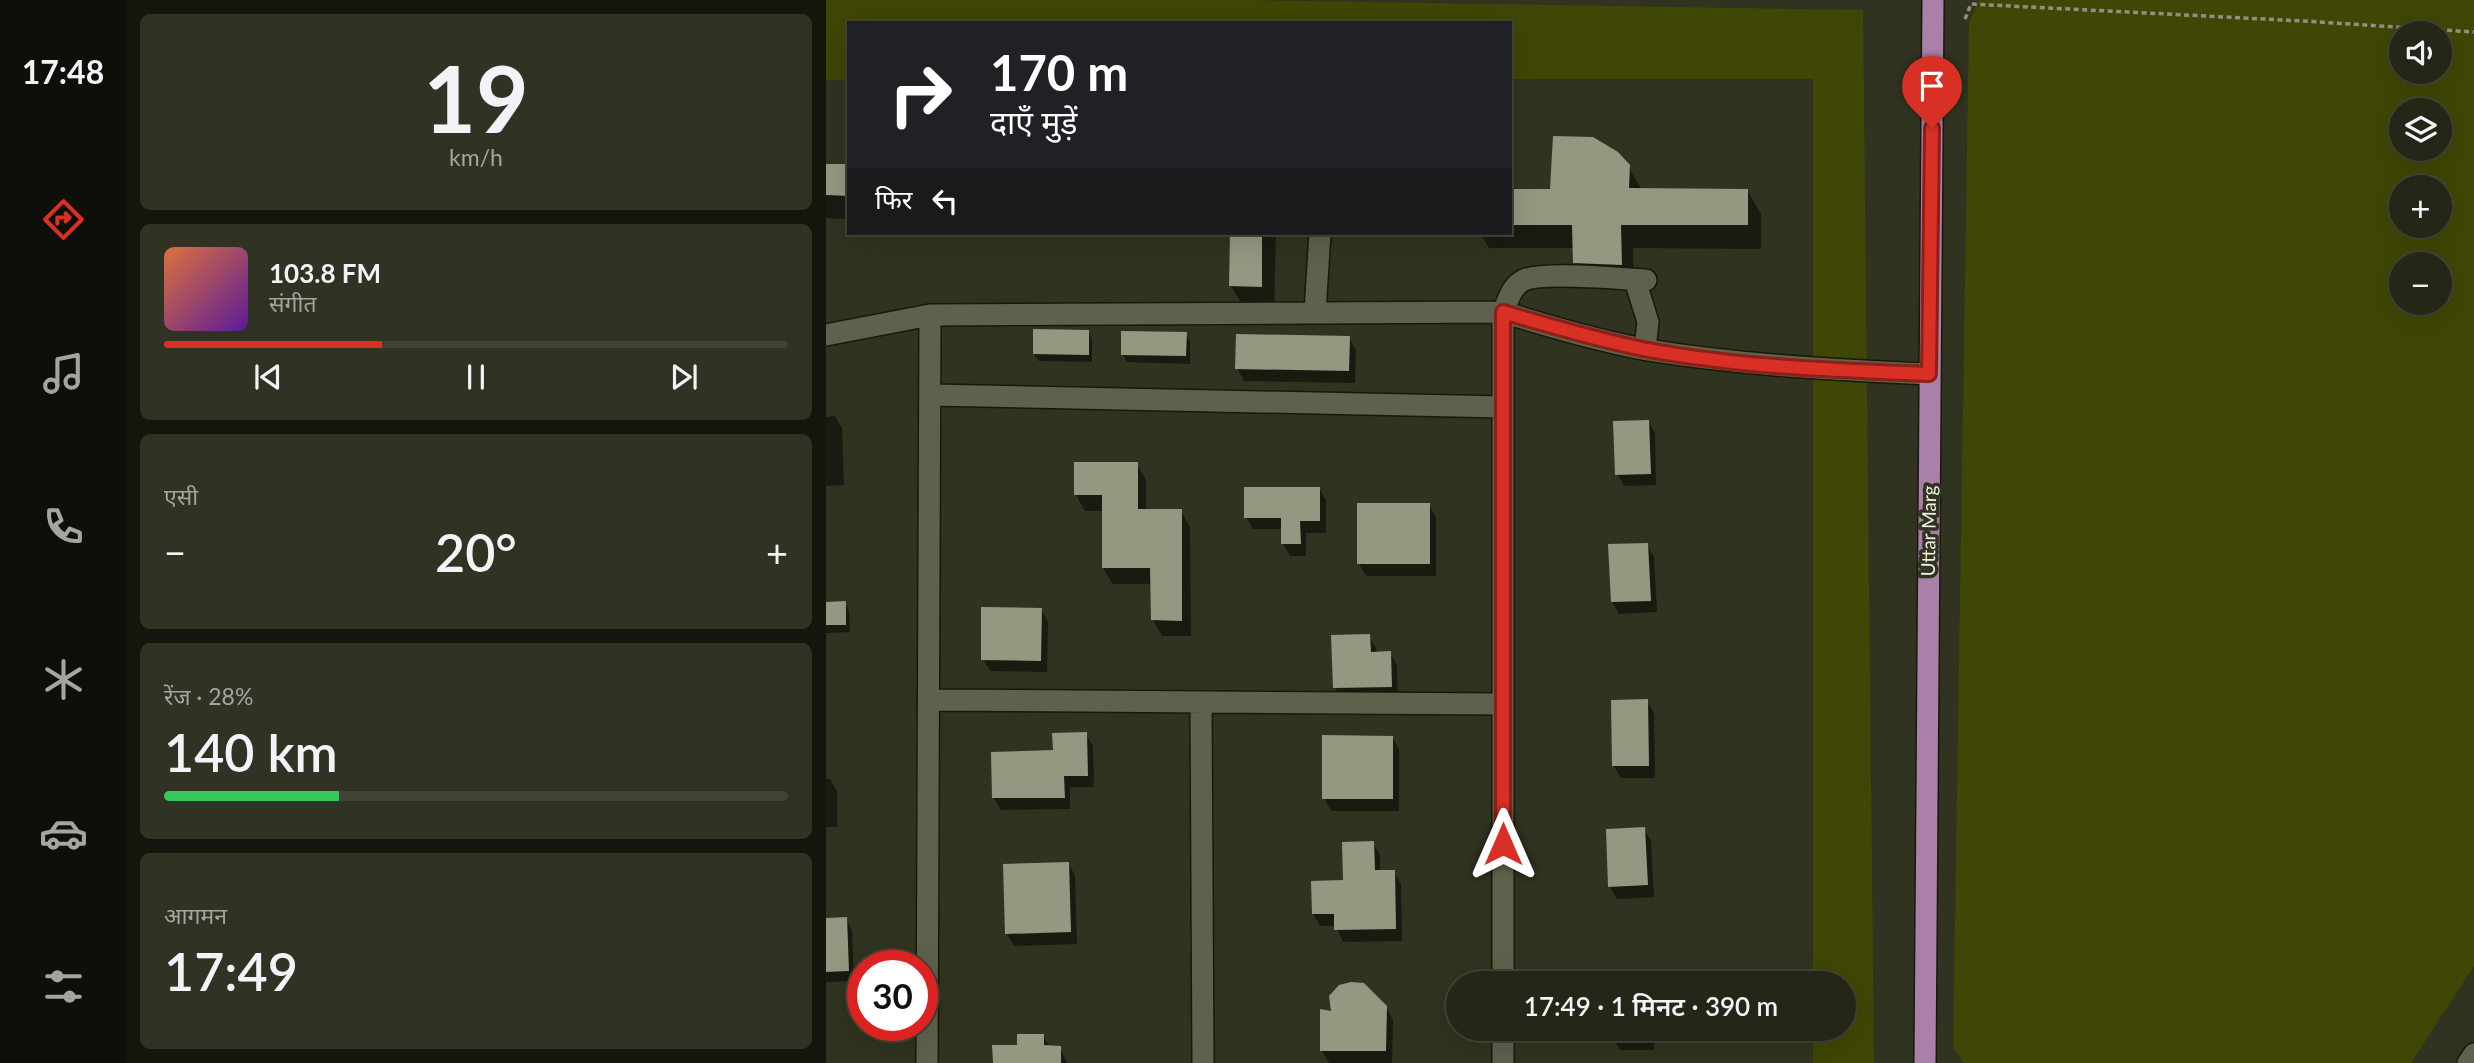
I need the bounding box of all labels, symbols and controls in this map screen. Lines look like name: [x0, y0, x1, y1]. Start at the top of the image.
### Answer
map controls: [2389, 21, 2452, 315]
button: sound: [2389, 21, 2452, 84]
text: 19: [423, 43, 529, 152]
text: 170 m: [990, 43, 1128, 101]
icon: right: [875, 49, 966, 140]
text: 17:48: [22, 52, 104, 91]
pin: [1902, 56, 1962, 128]
icon: arrive: [1913, 67, 1951, 105]
button: layers: [2389, 98, 2452, 161]
text: दाएँ मुड़ें: [990, 102, 1077, 141]
text: km/h: [449, 143, 503, 171]
button: +: [2389, 175, 2452, 238]
icon: left: [926, 182, 964, 220]
text: फिर: [875, 183, 912, 215]
icon: directions: [39, 195, 88, 244]
button: −: [2389, 252, 2452, 315]
text: 103.8 FM: [269, 257, 381, 289]
text: संगीत: [269, 289, 317, 317]
icon: music: [39, 349, 88, 398]
icon: previous: [249, 358, 287, 396]
icon: pause: [457, 358, 495, 396]
icon: next: [665, 358, 703, 396]
text: एसी: [164, 482, 198, 510]
street label: Uttar Marg: [1916, 485, 1940, 577]
icon: phone: [39, 502, 88, 551]
text: 20°: [435, 521, 517, 583]
text: −: [164, 529, 186, 575]
text: +: [766, 529, 788, 575]
icon: climate: [39, 655, 88, 704]
text: रेंज · 28%: [164, 682, 253, 710]
text: 140 km: [164, 721, 338, 783]
position arrow: [1466, 807, 1540, 881]
icon: car: [39, 809, 88, 858]
text: आगमन: [164, 901, 227, 929]
text: 17:49: [164, 940, 298, 1002]
speed limit sign: 30: [847, 950, 938, 1041]
icon: filters: [39, 962, 88, 1011]
text: 17:49 · 1 मिनट · 390 m: [1524, 990, 1778, 1022]

